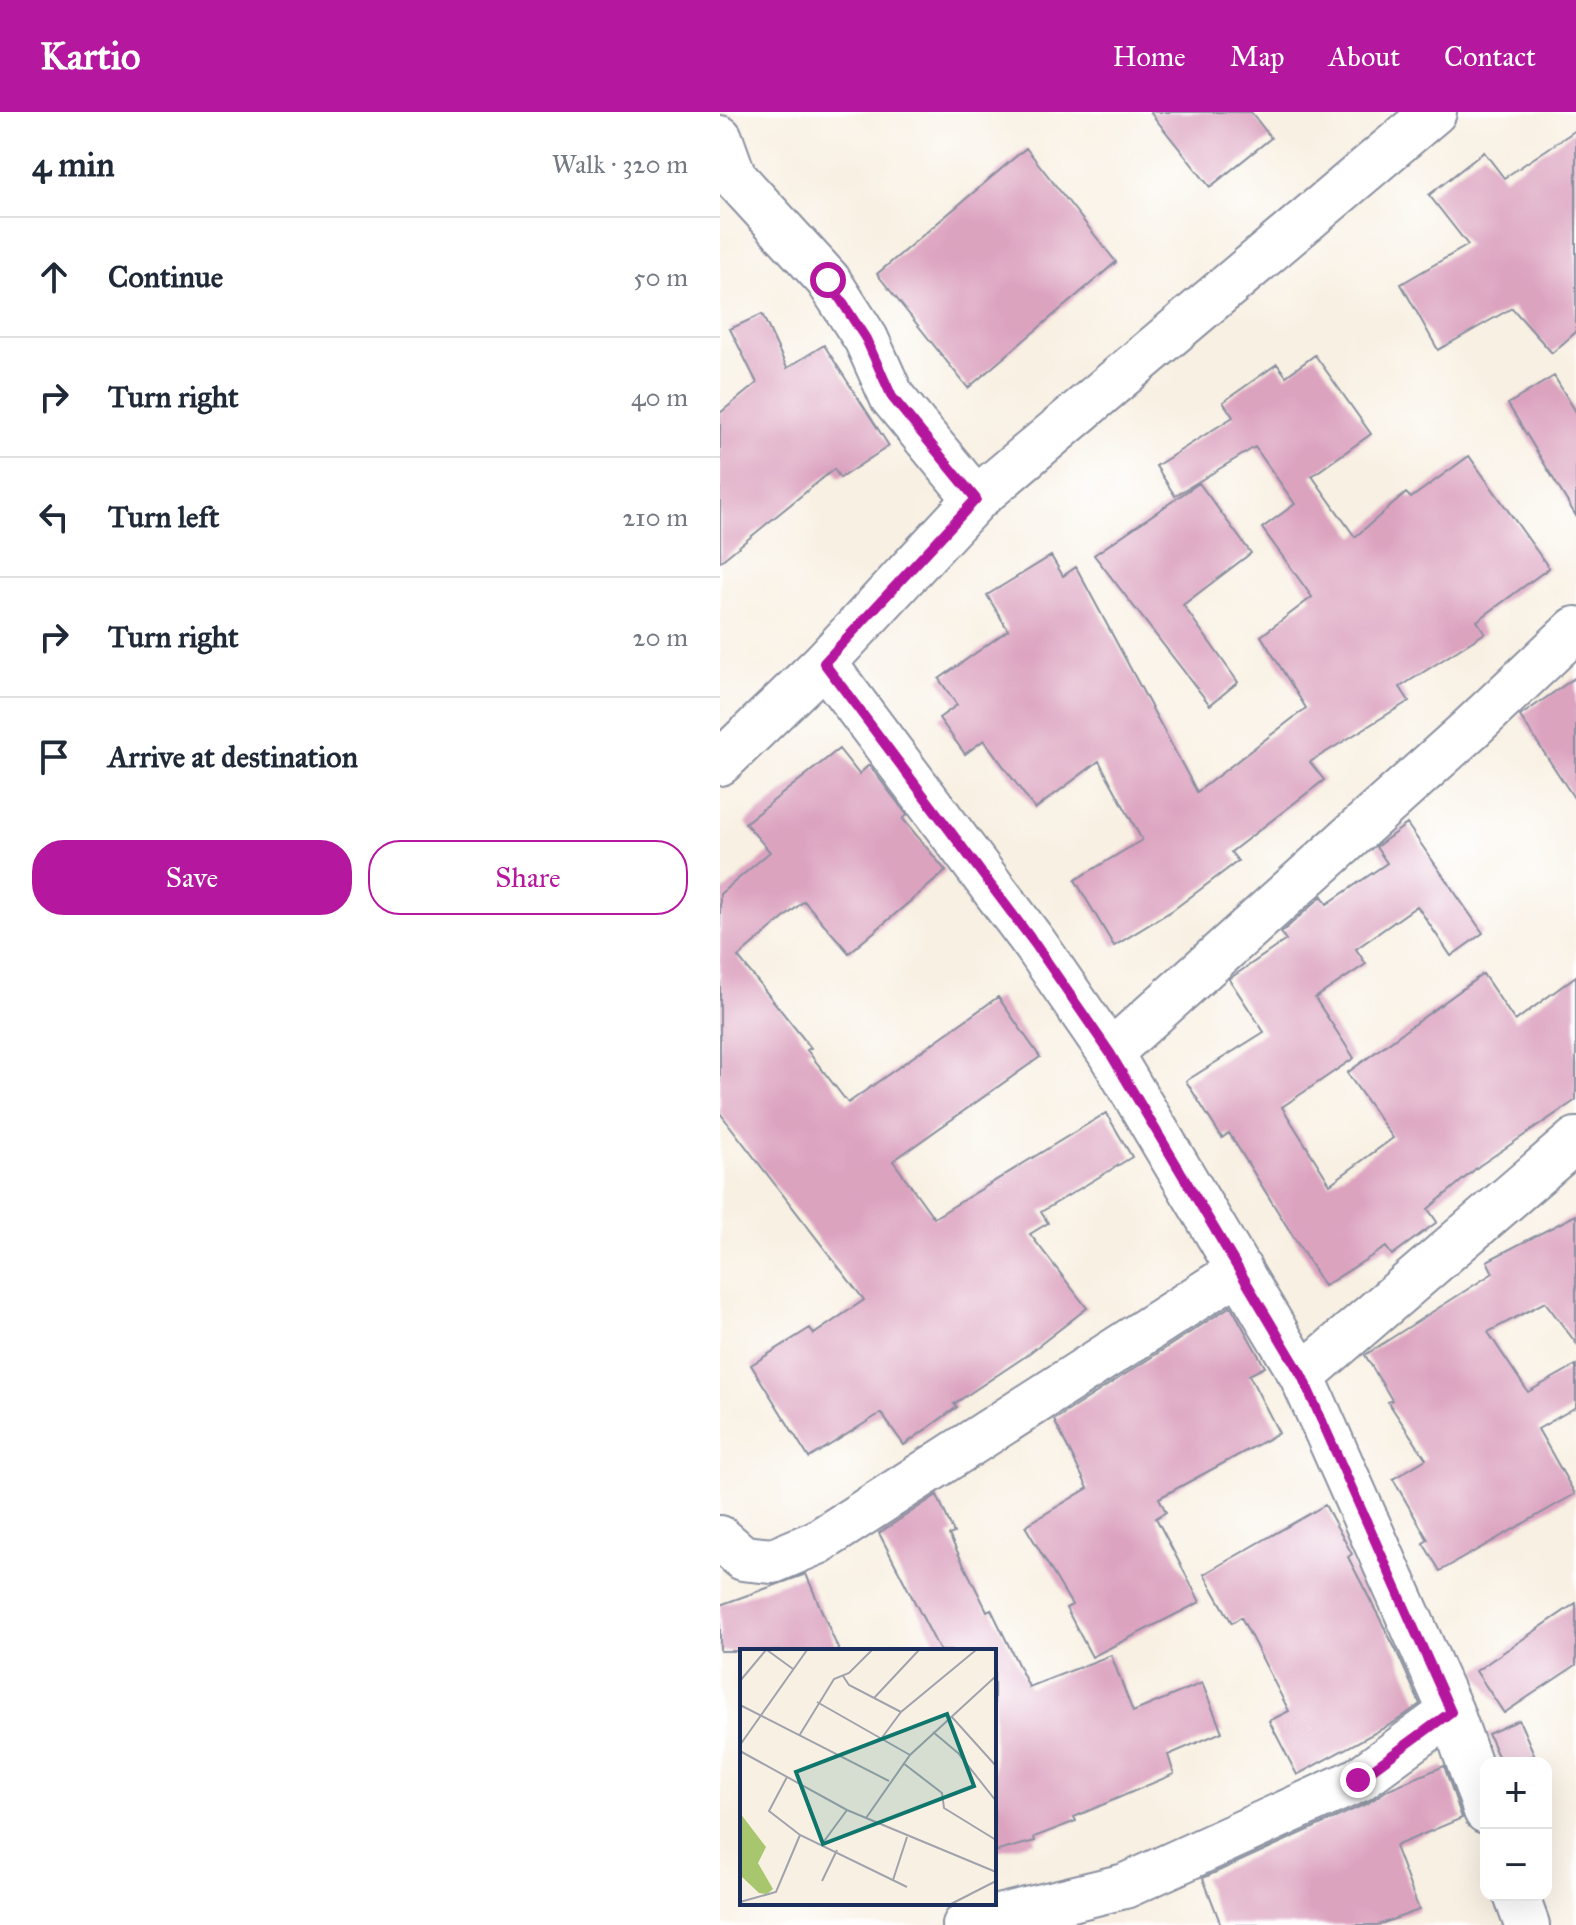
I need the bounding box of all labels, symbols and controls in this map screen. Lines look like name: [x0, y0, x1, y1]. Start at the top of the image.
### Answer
text: Kartio: [40, 33, 140, 79]
text: Home: [1113, 39, 1186, 74]
text: Map: [1230, 39, 1284, 74]
text: About: [1328, 39, 1400, 74]
text: Contact: [1444, 39, 1536, 74]
text: 4 min: [32, 144, 115, 185]
text: Walk · 320 m: [552, 148, 688, 180]
icon: ahead: [32, 255, 76, 299]
text: Continue: [108, 259, 223, 295]
text: 50 m: [633, 261, 688, 293]
route start: [810, 262, 846, 298]
icon: right: [32, 375, 76, 419]
text: Turn right: [108, 379, 239, 415]
text: 40 m: [631, 381, 688, 413]
icon: left: [32, 495, 76, 539]
text: Turn left: [108, 499, 219, 535]
text: 210 m: [622, 501, 688, 533]
icon: right: [32, 615, 76, 659]
text: Turn right: [108, 619, 239, 655]
text: 20 m: [633, 621, 688, 653]
icon: arrive: [32, 735, 76, 779]
text: Arrive at destination: [108, 739, 358, 775]
button: Save: [32, 840, 352, 915]
button: Share: [368, 840, 688, 915]
inset map: [740, 1649, 996, 1905]
map controls: [1480, 1757, 1552, 1901]
button: +: [1480, 1757, 1552, 1829]
route end: [1340, 1762, 1376, 1798]
button: −: [1480, 1829, 1552, 1901]

